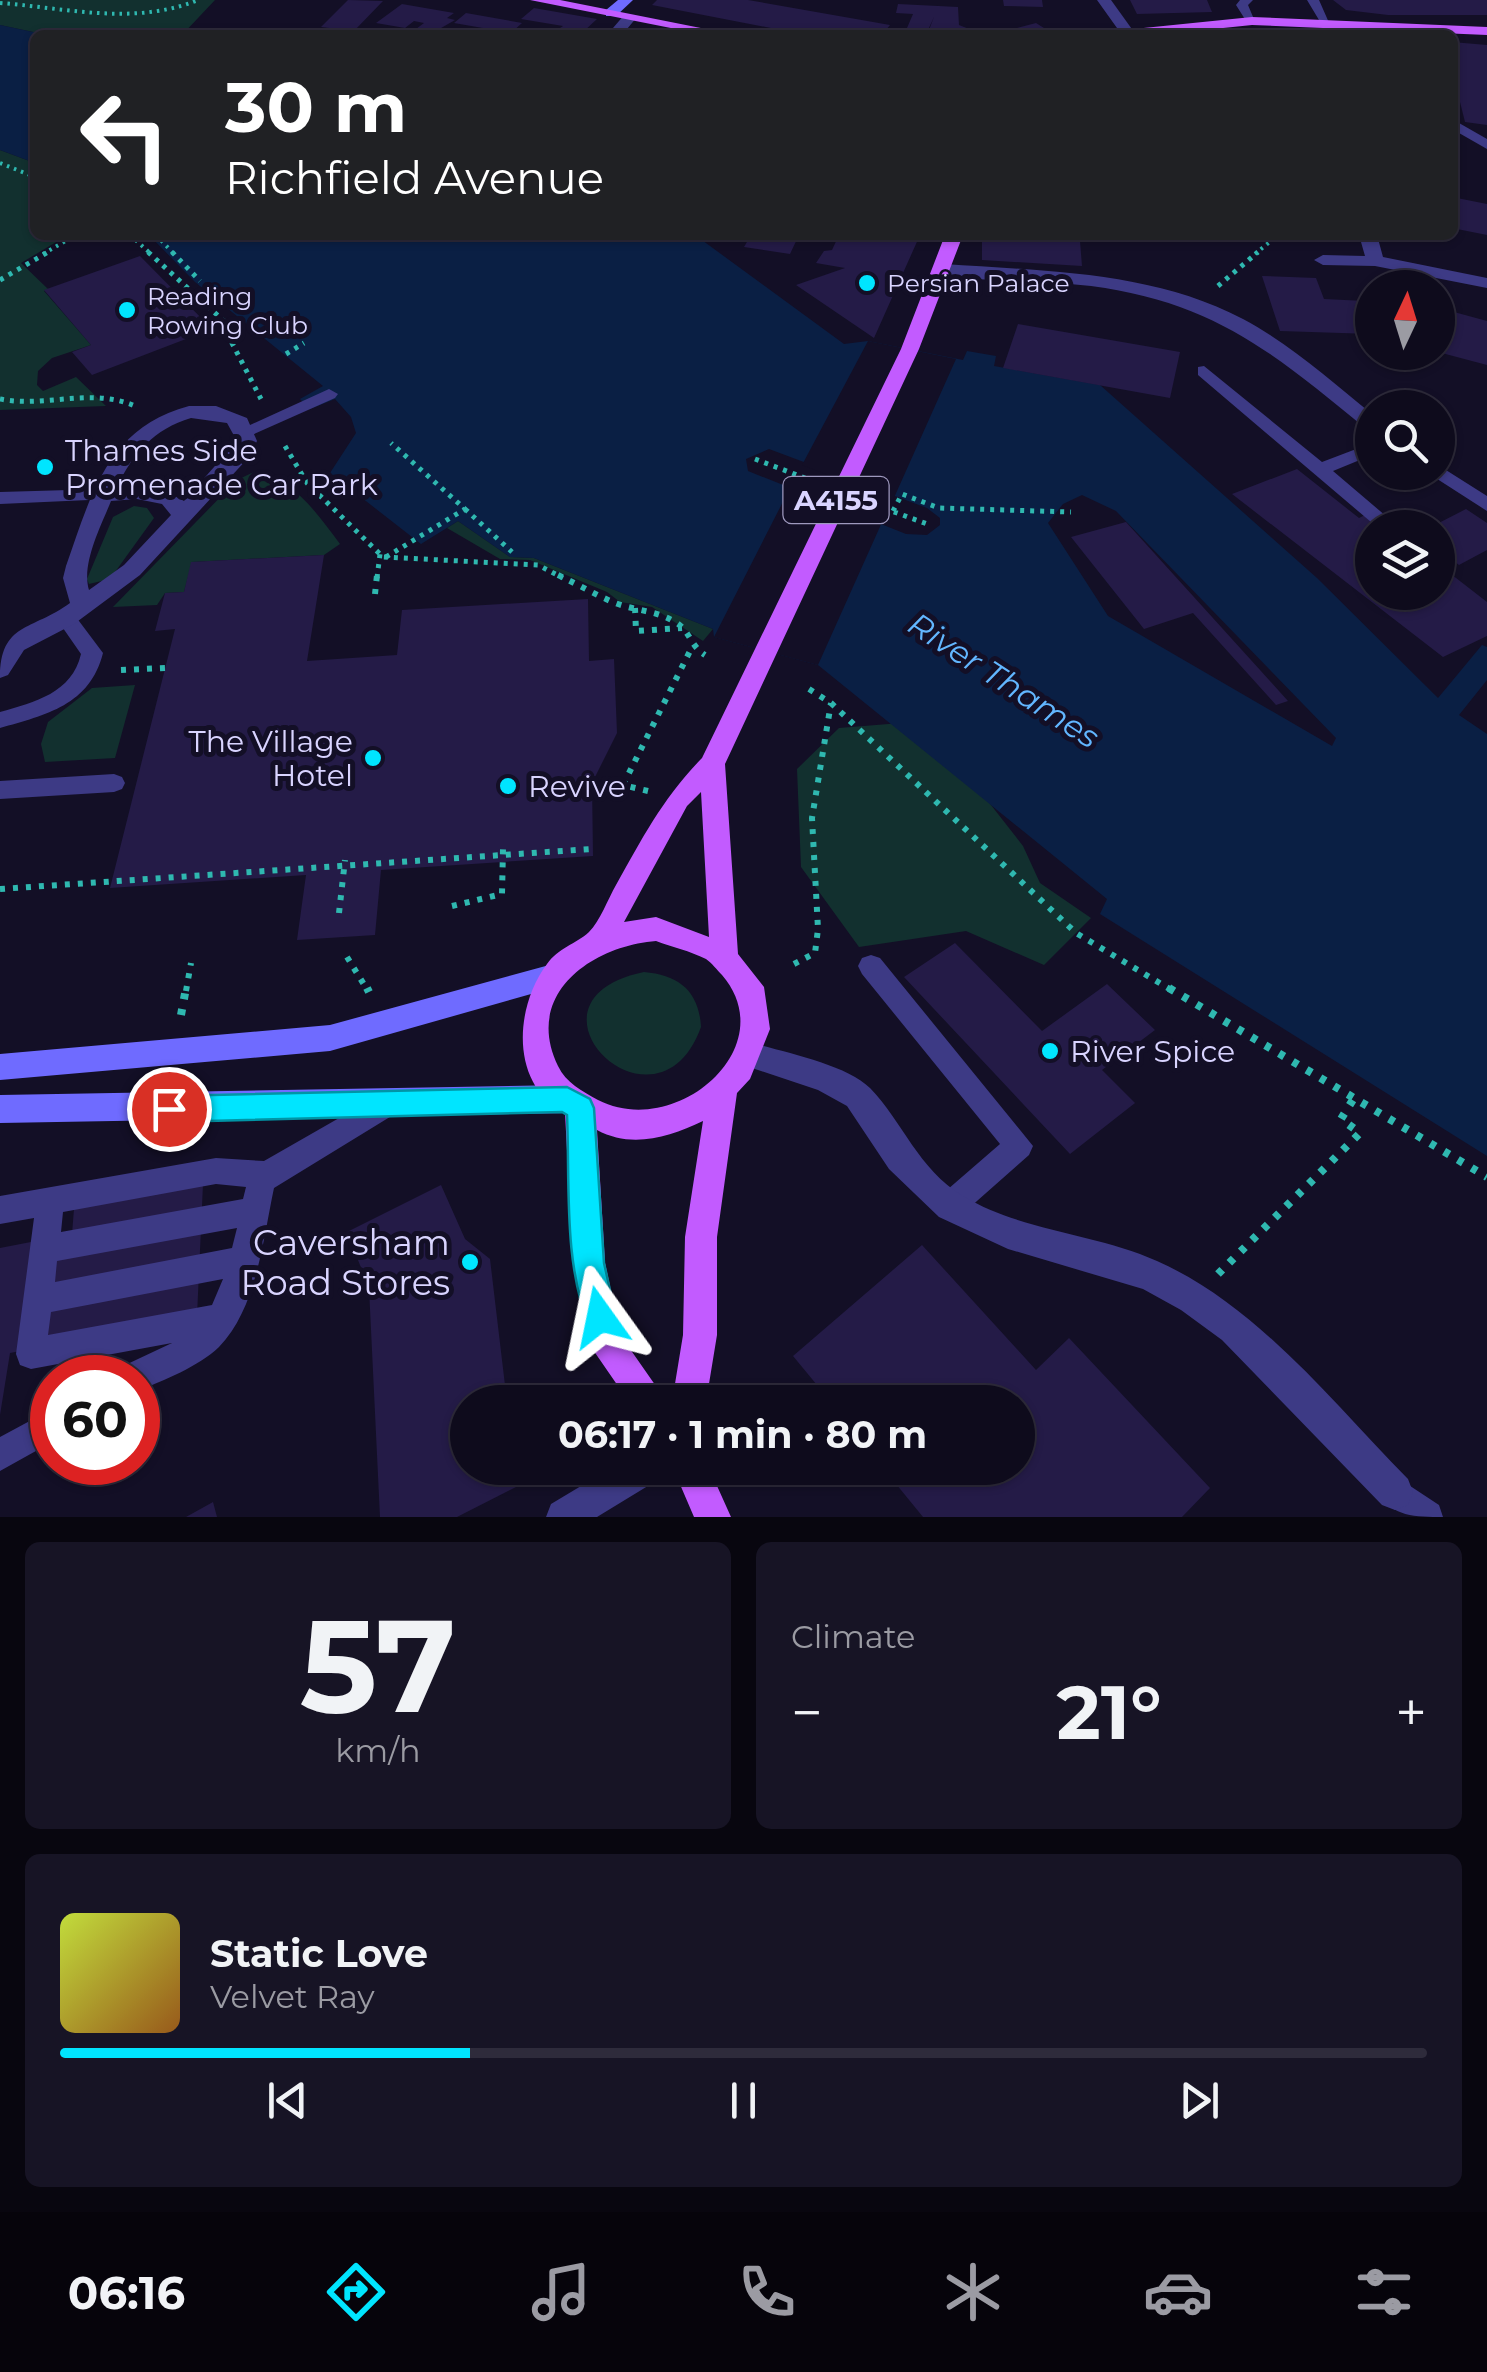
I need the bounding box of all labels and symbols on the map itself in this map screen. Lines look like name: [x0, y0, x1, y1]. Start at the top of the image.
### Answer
place label: Persian Palace: [887, 268, 1070, 298]
north arrow: [1355, 270, 1455, 370]
marker: Persian Palace: [856, 272, 878, 294]
place label: Reading Rowing Club: [147, 281, 308, 340]
marker: Reading Rowing Club: [116, 299, 138, 321]
place label: Thames Side Promenade Car Park: [65, 432, 378, 503]
marker: Thames Side Promenade Car Park: [34, 456, 56, 478]
road number: A4155: [784, 477, 888, 523]
water label: River Thames: [901, 604, 1107, 756]
place label: The Village Hotel: [189, 723, 353, 794]
marker: The Village Hotel: [362, 747, 384, 769]
place label: Revive: [528, 768, 626, 805]
marker: Revive: [497, 775, 519, 797]
place label: River Spice: [1070, 1033, 1235, 1070]
marker: River Spice: [1039, 1040, 1061, 1062]
pin: [127, 1067, 212, 1152]
place label: Caversham Road Stores: [240, 1221, 450, 1304]
marker: Caversham Road Stores: [459, 1251, 481, 1273]
position arrow: [548, 1265, 652, 1369]
speed limit sign: 60: [30, 1355, 160, 1485]

